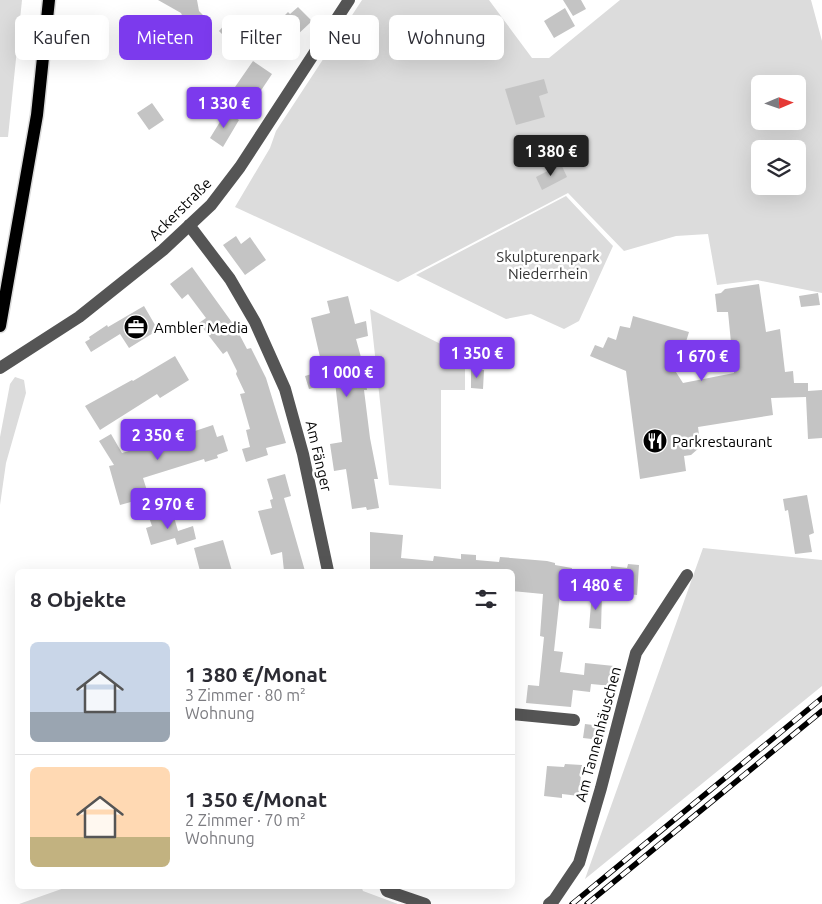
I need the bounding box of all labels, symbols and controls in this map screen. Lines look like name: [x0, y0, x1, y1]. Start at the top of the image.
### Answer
chip: Kaufen: [15, 15, 109, 60]
chip: Mieten: [119, 15, 212, 60]
chip: Filter: [222, 15, 300, 60]
chip: Neu: [310, 15, 379, 60]
chip: Wohnung: [389, 15, 504, 60]
north arrow: [751, 75, 806, 130]
map controls: [751, 75, 806, 195]
pin: 1 330 €: [178, 86, 270, 129]
text: 1 330 €: [198, 94, 250, 112]
pin: 1 380 €: [505, 134, 597, 177]
button: layers: [751, 140, 806, 195]
text: 1 380 €: [525, 142, 577, 160]
street label: Ackerstraße: [145, 174, 215, 244]
park label: Skulpturenpark Niederrhein: [496, 248, 600, 282]
office icon: Ambler Media: [123, 314, 149, 340]
place label: Ambler Media: [154, 319, 248, 336]
pin: 1 350 €: [431, 336, 523, 379]
pin: 1 670 €: [656, 340, 748, 382]
text: 1 350 €: [451, 344, 503, 362]
text: 1 670 €: [676, 347, 728, 365]
pin: 1 000 €: [301, 356, 393, 398]
text: 1 000 €: [321, 363, 373, 381]
pin: 2 350 €: [112, 418, 204, 461]
street label: Am Fänger: [303, 419, 335, 493]
text: 2 350 €: [132, 426, 184, 444]
restaurant icon: Parkrestaurant: [642, 428, 668, 454]
place label: Parkrestaurant: [672, 433, 772, 450]
pin: 2 970 €: [122, 488, 214, 530]
text: 2 970 €: [142, 495, 194, 513]
pin: 1 480 €: [550, 568, 642, 611]
text: 1 480 €: [570, 576, 622, 594]
icon: filters: [472, 585, 500, 613]
text: 8 Objekte: [30, 587, 126, 611]
icon: home: [70, 662, 130, 722]
text: 1 380 €/Monat: [185, 662, 327, 686]
street label: Am Tannenhäuschen: [572, 665, 624, 803]
text: 3 Zimmer · 80 m²: [185, 686, 306, 704]
text: Wohnung: [185, 704, 255, 722]
icon: home: [70, 787, 130, 847]
text: 1 350 €/Monat: [185, 787, 327, 811]
text: 2 Zimmer · 70 m²: [185, 811, 306, 829]
text: Wohnung: [185, 829, 255, 847]

